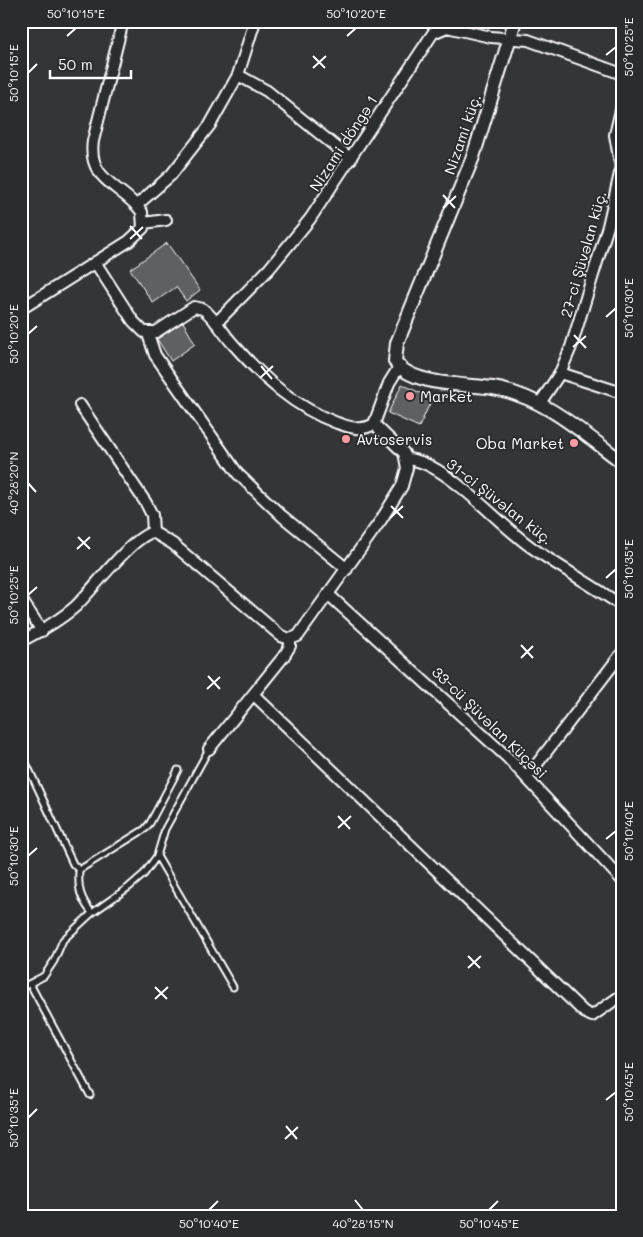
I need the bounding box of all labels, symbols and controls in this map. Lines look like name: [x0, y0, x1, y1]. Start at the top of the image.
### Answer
text: 50°10'15"E: [47, 5, 105, 21]
text: 50°10'20"E: [326, 5, 386, 21]
text: 50°10'25"E: [620, 17, 636, 77]
text: 50°10'15"E: [5, 44, 21, 102]
scale bar: [50, 48, 131, 80]
text: 50 m: [58, 54, 93, 74]
street label: Nizami döngə 1: [304, 91, 382, 195]
street label: Nizami küç.: [439, 91, 485, 177]
street label: 27-ci Şüvəlan küç.: [555, 188, 611, 320]
text: 50°10'30"E: [620, 278, 636, 338]
text: 50°10'20"E: [5, 304, 21, 364]
place label: Market: [420, 386, 473, 406]
marker: Market: [404, 390, 416, 402]
place label: Avtoservis: [356, 429, 432, 449]
marker: Avtoservis: [340, 433, 352, 445]
place label: Oba Market: [476, 433, 564, 453]
marker: Oba Market: [568, 437, 580, 449]
text: 40°28'20"N: [5, 452, 21, 514]
street label: 31-ci Şüvəlan küç.: [443, 453, 557, 549]
text: 50°10'35"E: [620, 539, 636, 599]
text: 50°10'25"E: [5, 565, 21, 625]
street label: 33-cü Şüvəlan Küçəsi: [428, 662, 552, 782]
text: 50°10'40"E: [620, 801, 636, 861]
text: 50°10'30"E: [5, 826, 21, 886]
text: 50°10'45"E: [620, 1062, 636, 1122]
text: 50°10'35"E: [5, 1088, 21, 1148]
text: 50°10'40"E: [179, 1215, 239, 1231]
text: 40°28'15"N: [332, 1215, 394, 1231]
text: 50°10'45"E: [459, 1215, 519, 1231]

